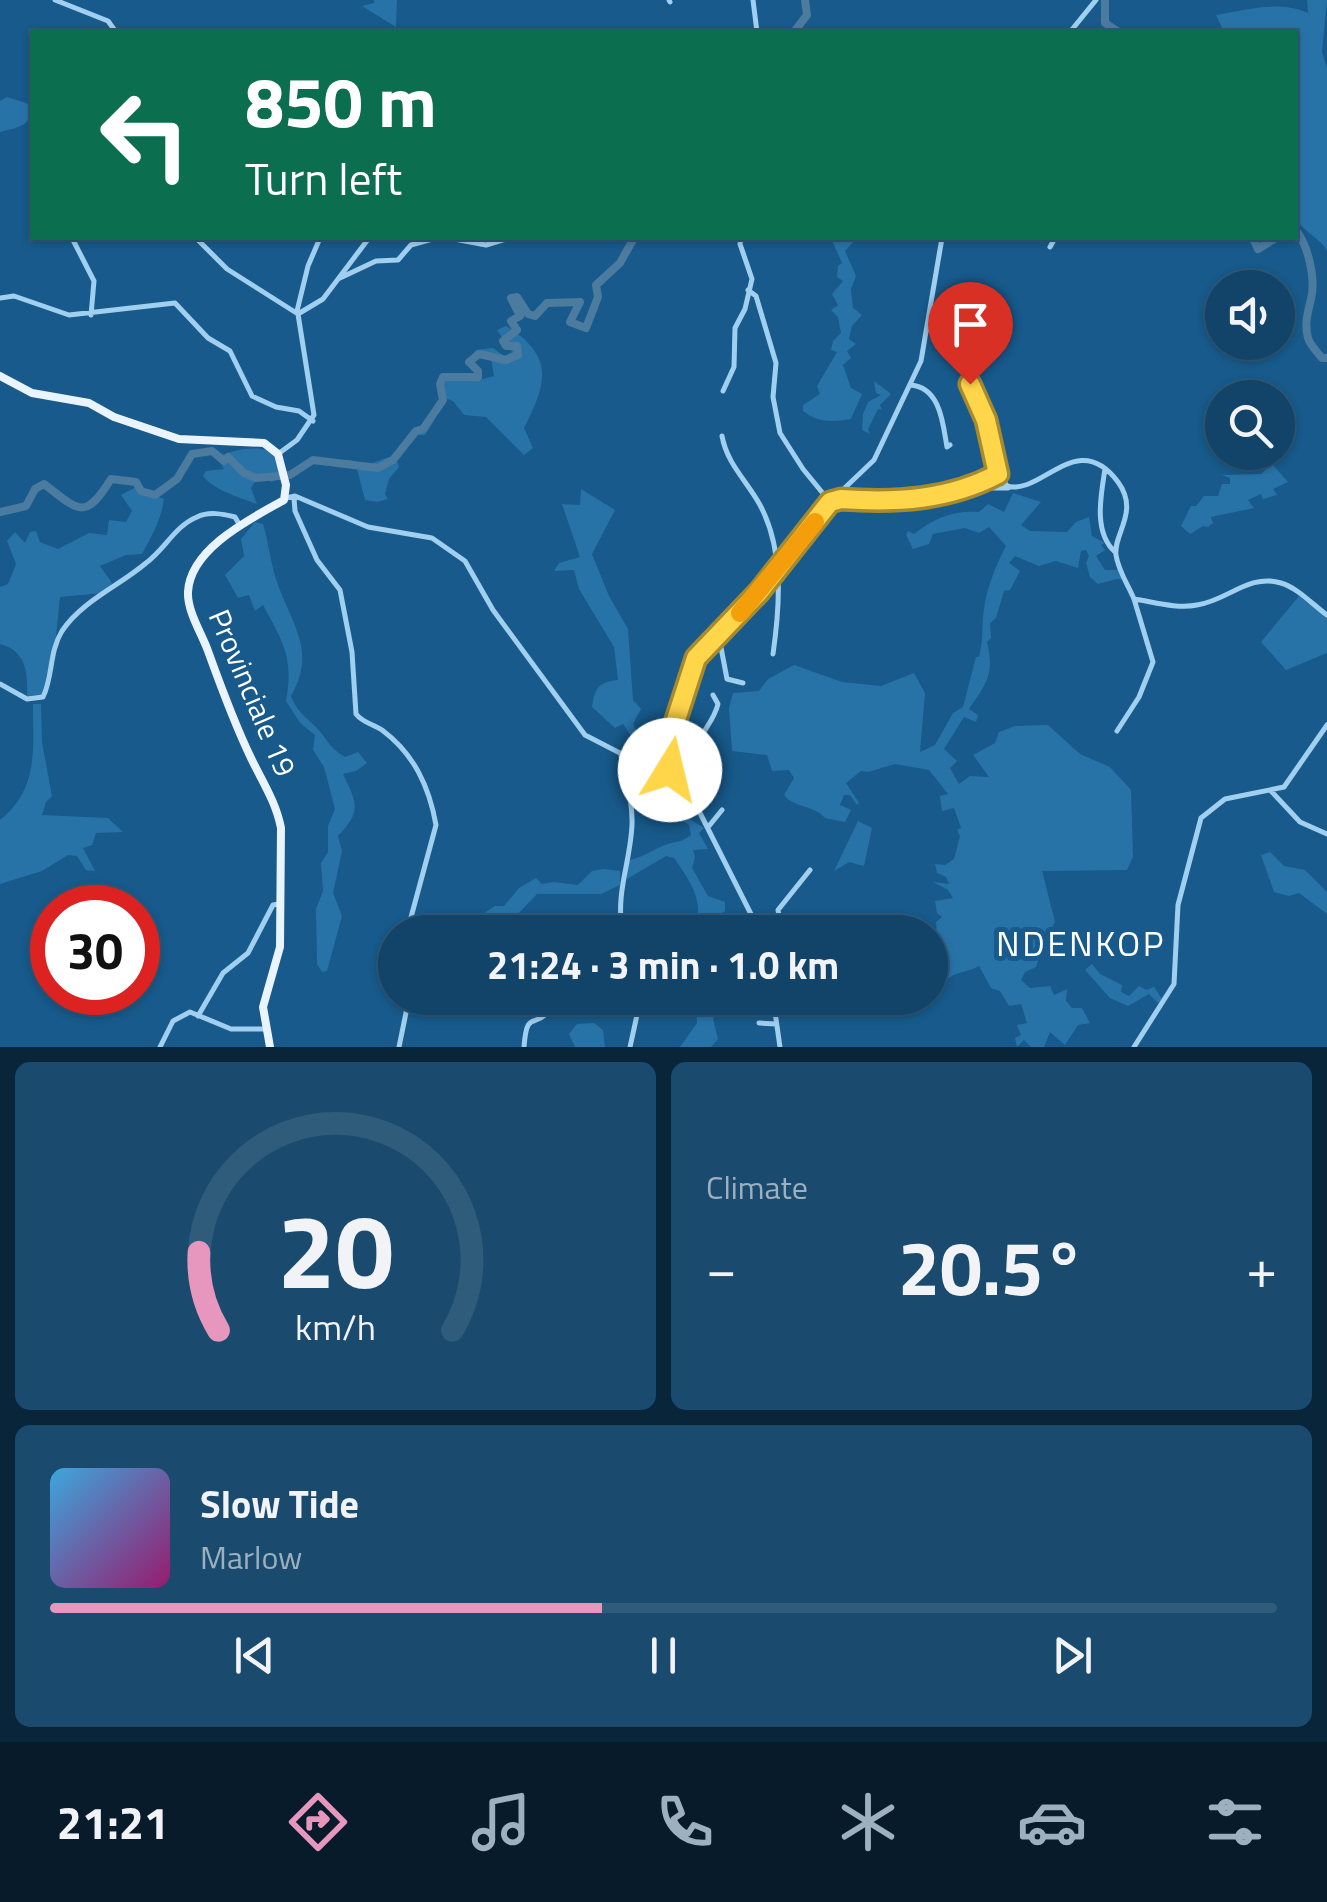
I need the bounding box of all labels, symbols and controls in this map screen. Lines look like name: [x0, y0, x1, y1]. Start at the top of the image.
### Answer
text: 850 m: [245, 48, 437, 154]
icon: left: [80, 70, 210, 200]
text: Turn left: [245, 144, 402, 212]
map controls: [1205, 270, 1295, 470]
button: sound: [1205, 270, 1295, 360]
pin: [928, 282, 1013, 385]
icon: arrive: [943, 297, 998, 352]
button: search: [1205, 380, 1295, 470]
street label: Provinciale 19: [197, 602, 309, 783]
position arrow: [618, 718, 722, 822]
speed limit sign: 30: [30, 885, 160, 1015]
district label: NDENKOP: [996, 916, 1166, 970]
text: 21:24 · 3 min · 1.0 km: [487, 936, 839, 994]
text: Climate: [706, 1163, 808, 1211]
text: 20: [277, 1170, 394, 1328]
text: 20.5°: [898, 1210, 1085, 1324]
text: −: [706, 1226, 737, 1309]
text: +: [1246, 1226, 1277, 1309]
text: km/h: [295, 1299, 376, 1354]
text: Slow Tide: [200, 1475, 359, 1533]
text: Marlow: [200, 1533, 303, 1581]
icon: previous: [227, 1628, 282, 1683]
icon: pause: [636, 1628, 691, 1683]
icon: next: [1045, 1628, 1100, 1683]
icon: directions: [283, 1787, 353, 1857]
icon: music: [466, 1787, 536, 1857]
icon: phone: [650, 1787, 720, 1857]
icon: climate: [833, 1787, 903, 1857]
icon: car: [1017, 1787, 1087, 1857]
icon: filters: [1200, 1787, 1270, 1857]
text: 21:21: [57, 1788, 169, 1856]

